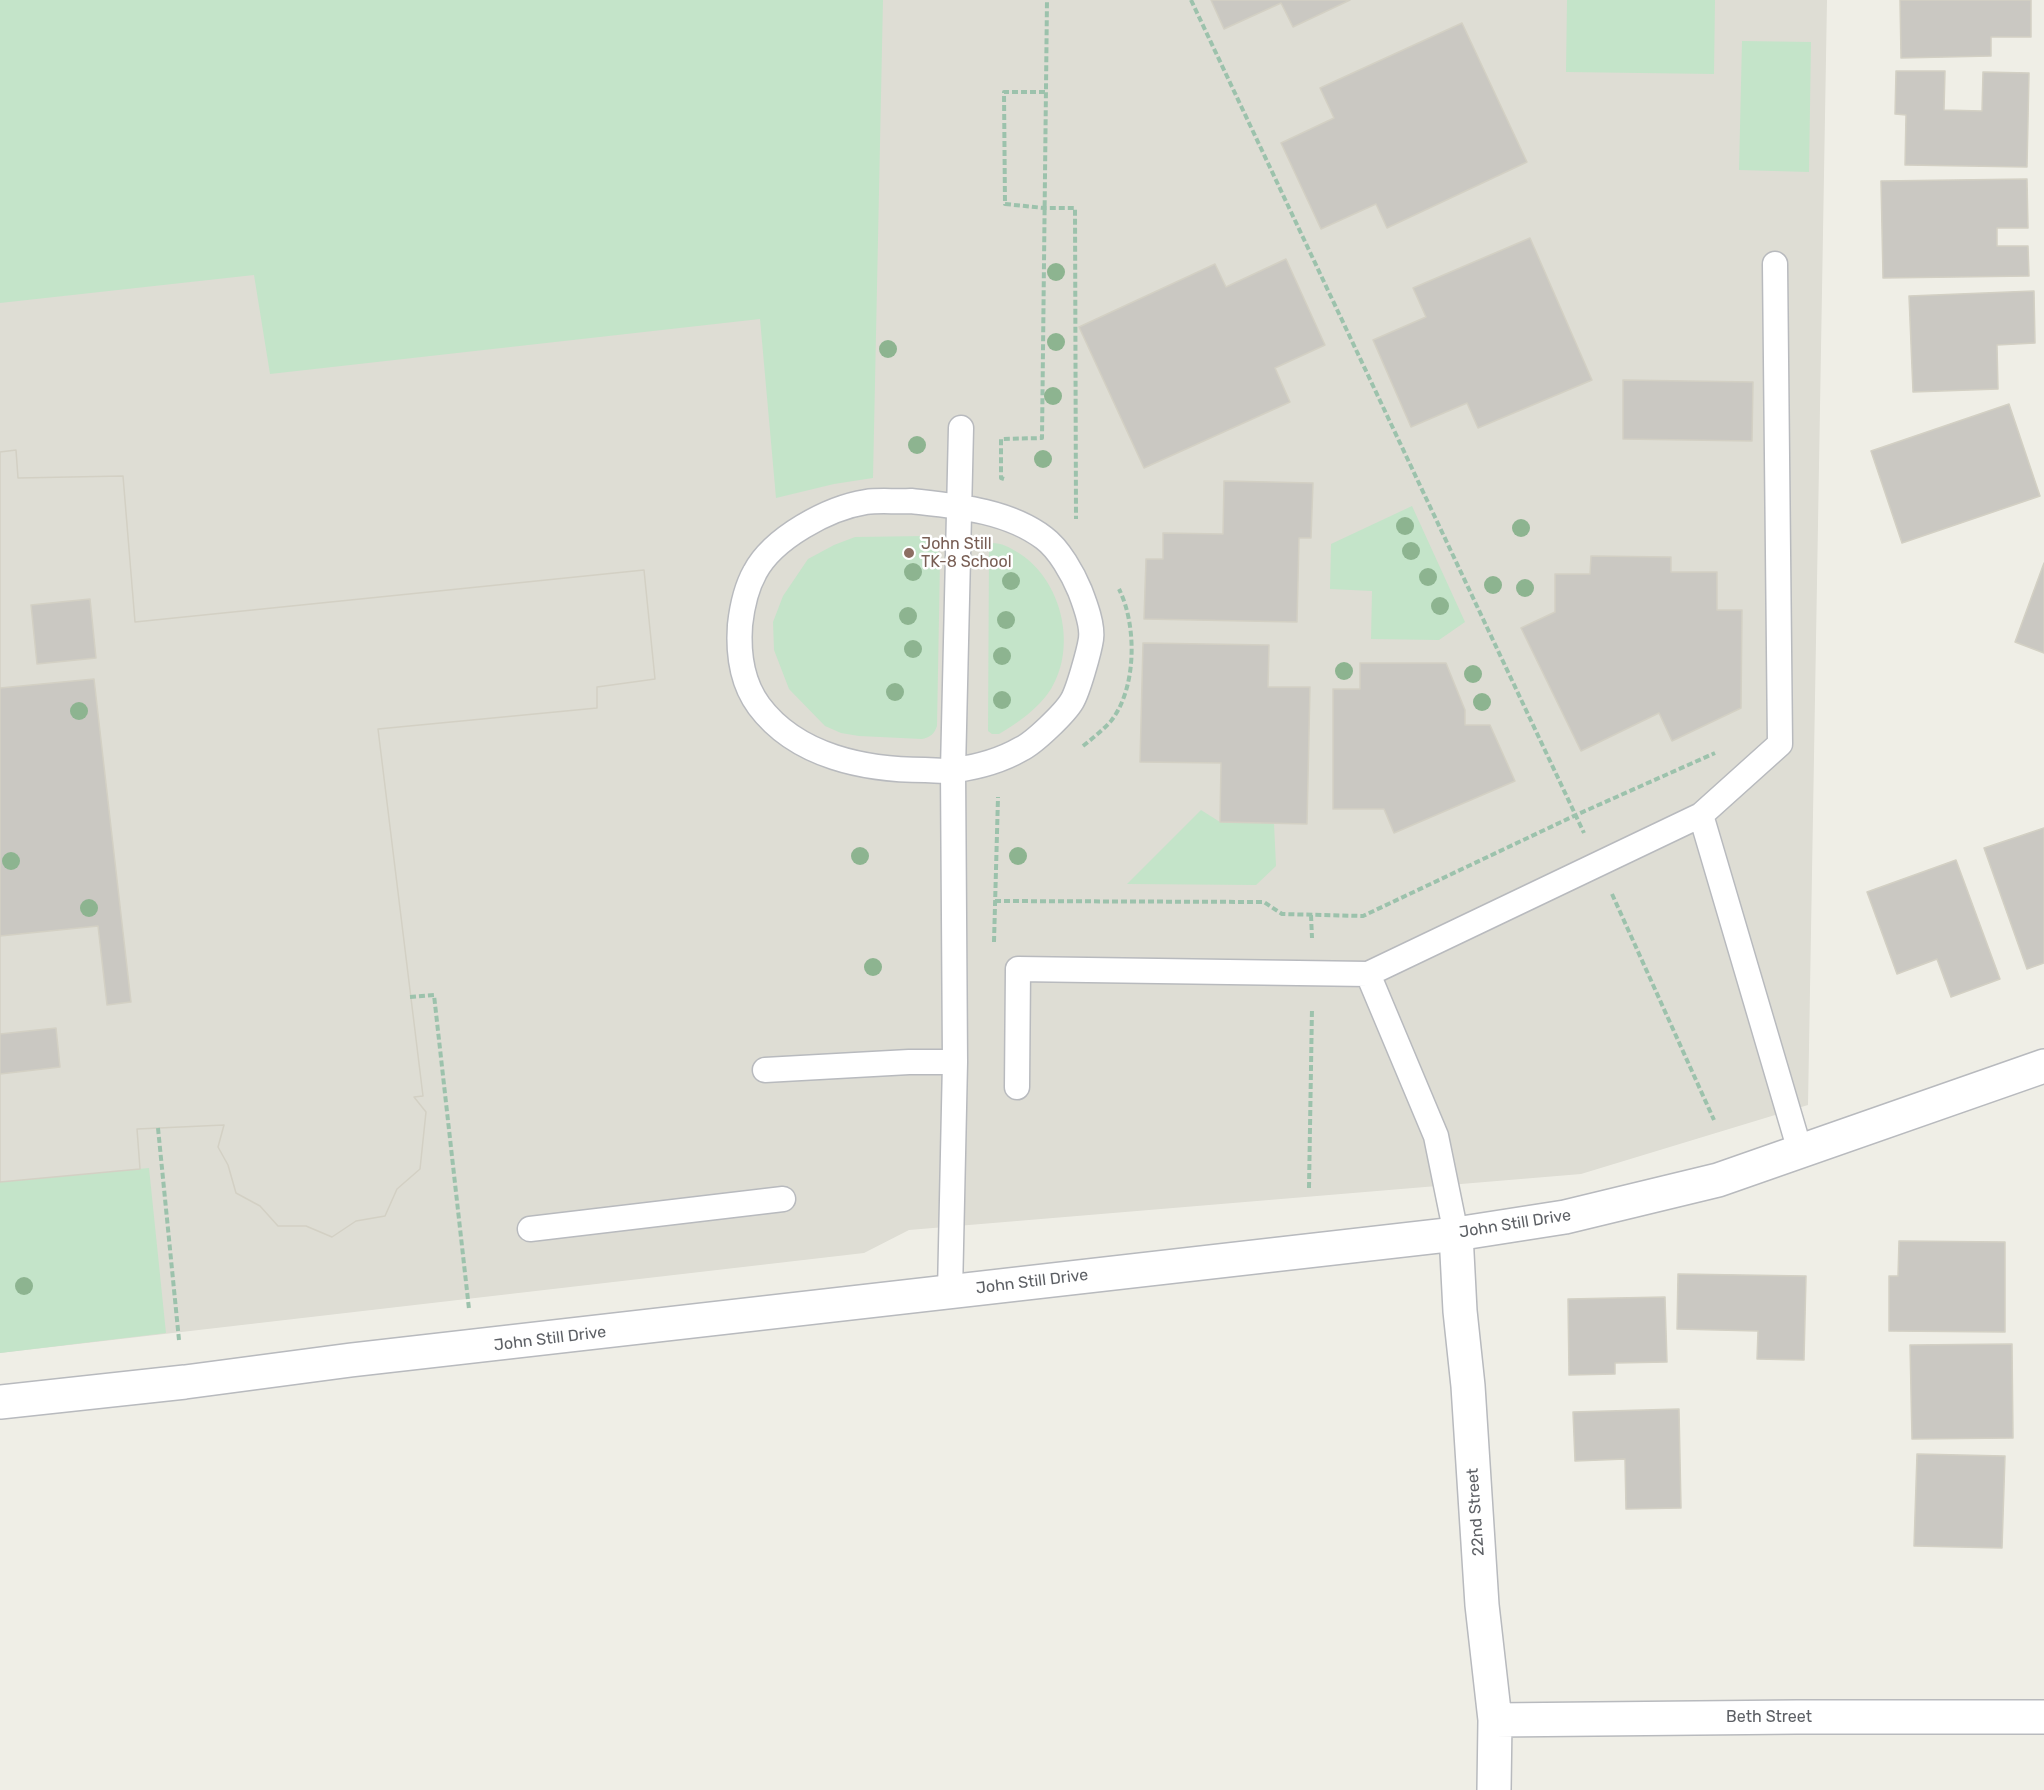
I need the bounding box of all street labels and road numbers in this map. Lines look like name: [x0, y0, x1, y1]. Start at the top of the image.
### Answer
street label: John Still Drive: [1458, 1206, 1572, 1242]
street label: John Still Drive: [975, 1266, 1089, 1298]
street label: John Still Drive: [493, 1323, 607, 1355]
street label: 22nd Street: [1463, 1467, 1489, 1557]
street label: Beth Street: [1726, 1707, 1812, 1727]

